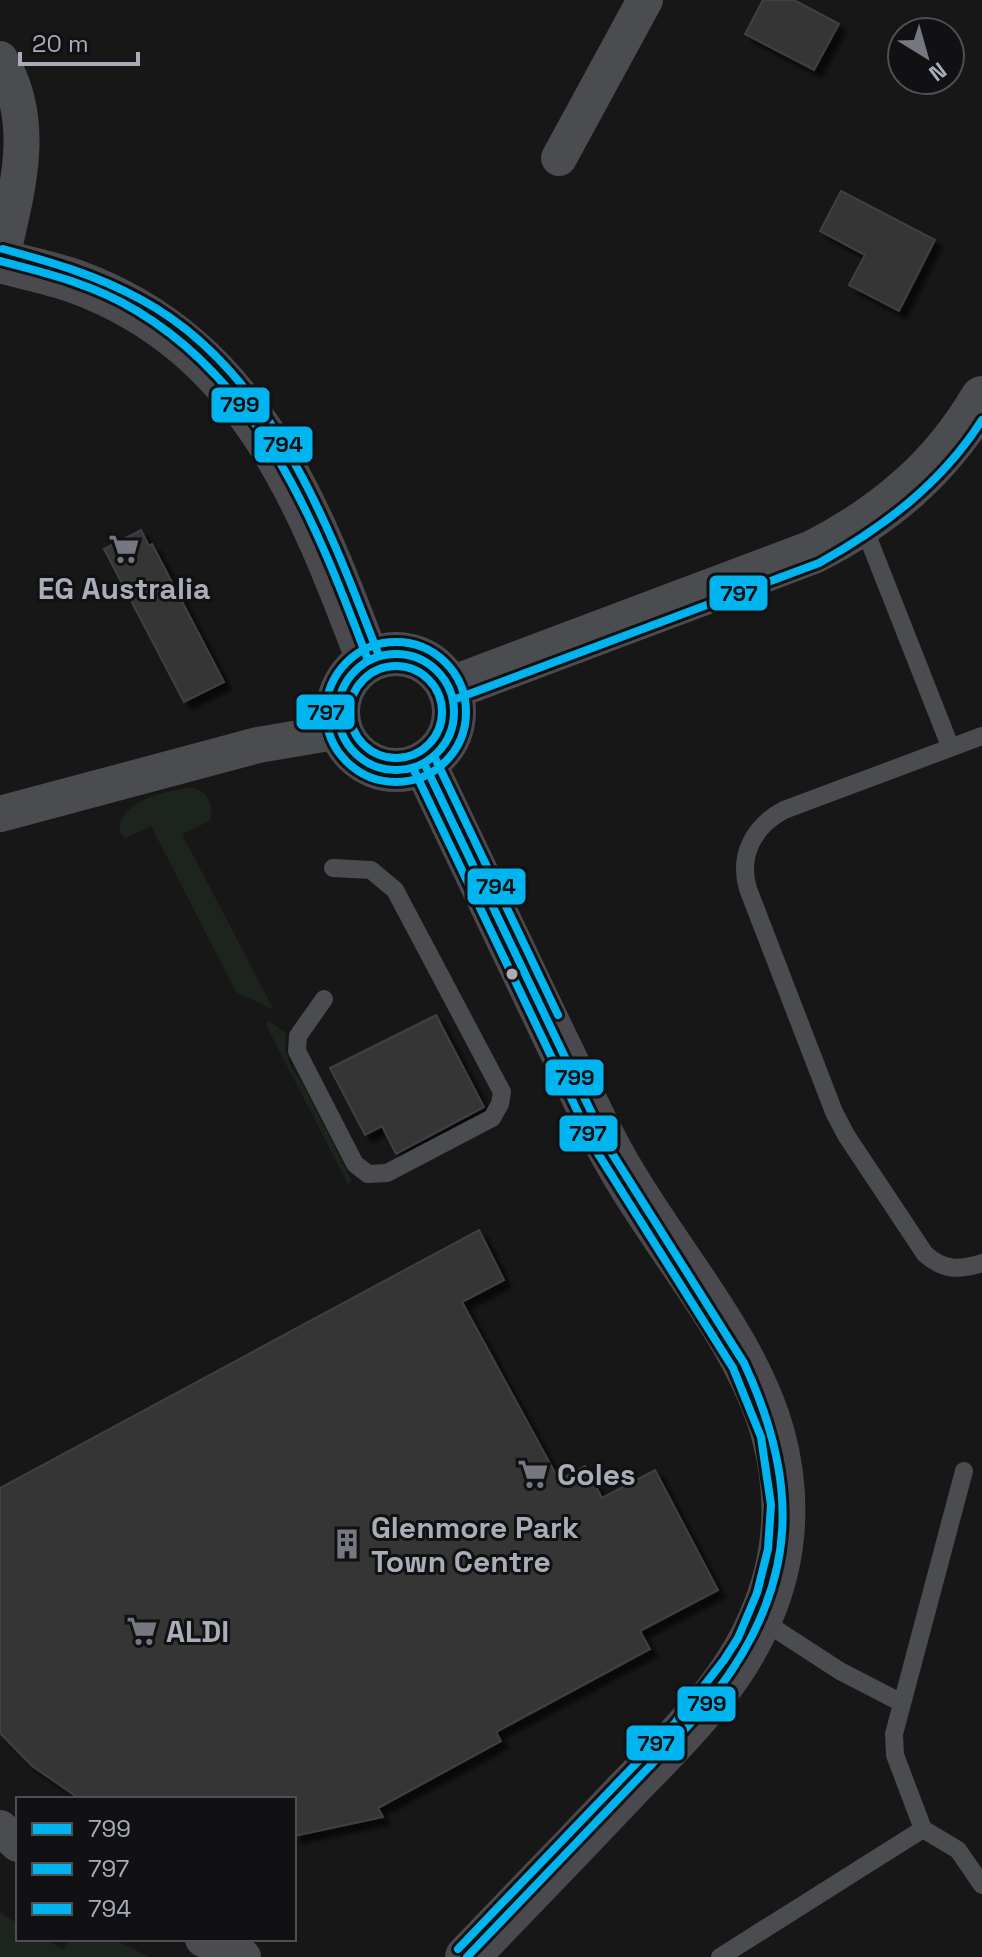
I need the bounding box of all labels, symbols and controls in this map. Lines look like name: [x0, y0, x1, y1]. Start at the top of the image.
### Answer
scale bar: [20, 16, 138, 66]
north arrow: [886, 16, 966, 96]
text: 20 m: [32, 28, 89, 59]
text: N: [924, 56, 952, 88]
line badge: 799: [210, 386, 271, 424]
text: 799: [220, 390, 260, 418]
line badge: 794: [253, 425, 314, 464]
text: 794: [263, 430, 303, 458]
supermarket icon: EG Australia: [107, 532, 141, 566]
place label: EG Australia: [38, 569, 210, 608]
line badge: 797: [708, 574, 769, 612]
text: 797: [720, 579, 758, 607]
line badge: 797: [295, 693, 356, 731]
text: 797: [307, 698, 345, 726]
line badge: 794: [466, 867, 527, 906]
text: 794: [476, 872, 516, 900]
unlabelled marker: [504, 966, 520, 982]
line badge: 799: [544, 1058, 605, 1097]
text: 799: [555, 1063, 595, 1091]
line badge: 797: [558, 1114, 619, 1153]
text: 797: [569, 1119, 607, 1147]
place label: Coles: [557, 1455, 636, 1494]
supermarket icon: Coles: [516, 1457, 550, 1491]
place label: Glenmore Park Town Centre: [371, 1508, 579, 1581]
building icon: Glenmore Park Town Centre: [330, 1527, 364, 1561]
place label: ALDI: [166, 1612, 229, 1651]
supermarket icon: ALDI: [125, 1614, 159, 1648]
line badge: 799: [676, 1685, 737, 1723]
text: 799: [687, 1689, 727, 1717]
line badge: 797: [625, 1724, 686, 1762]
text: 797: [637, 1729, 675, 1757]
legend: [16, 1797, 296, 1941]
text: 799: [88, 1813, 131, 1844]
text: 797: [88, 1853, 129, 1884]
text: 794: [88, 1893, 131, 1924]

